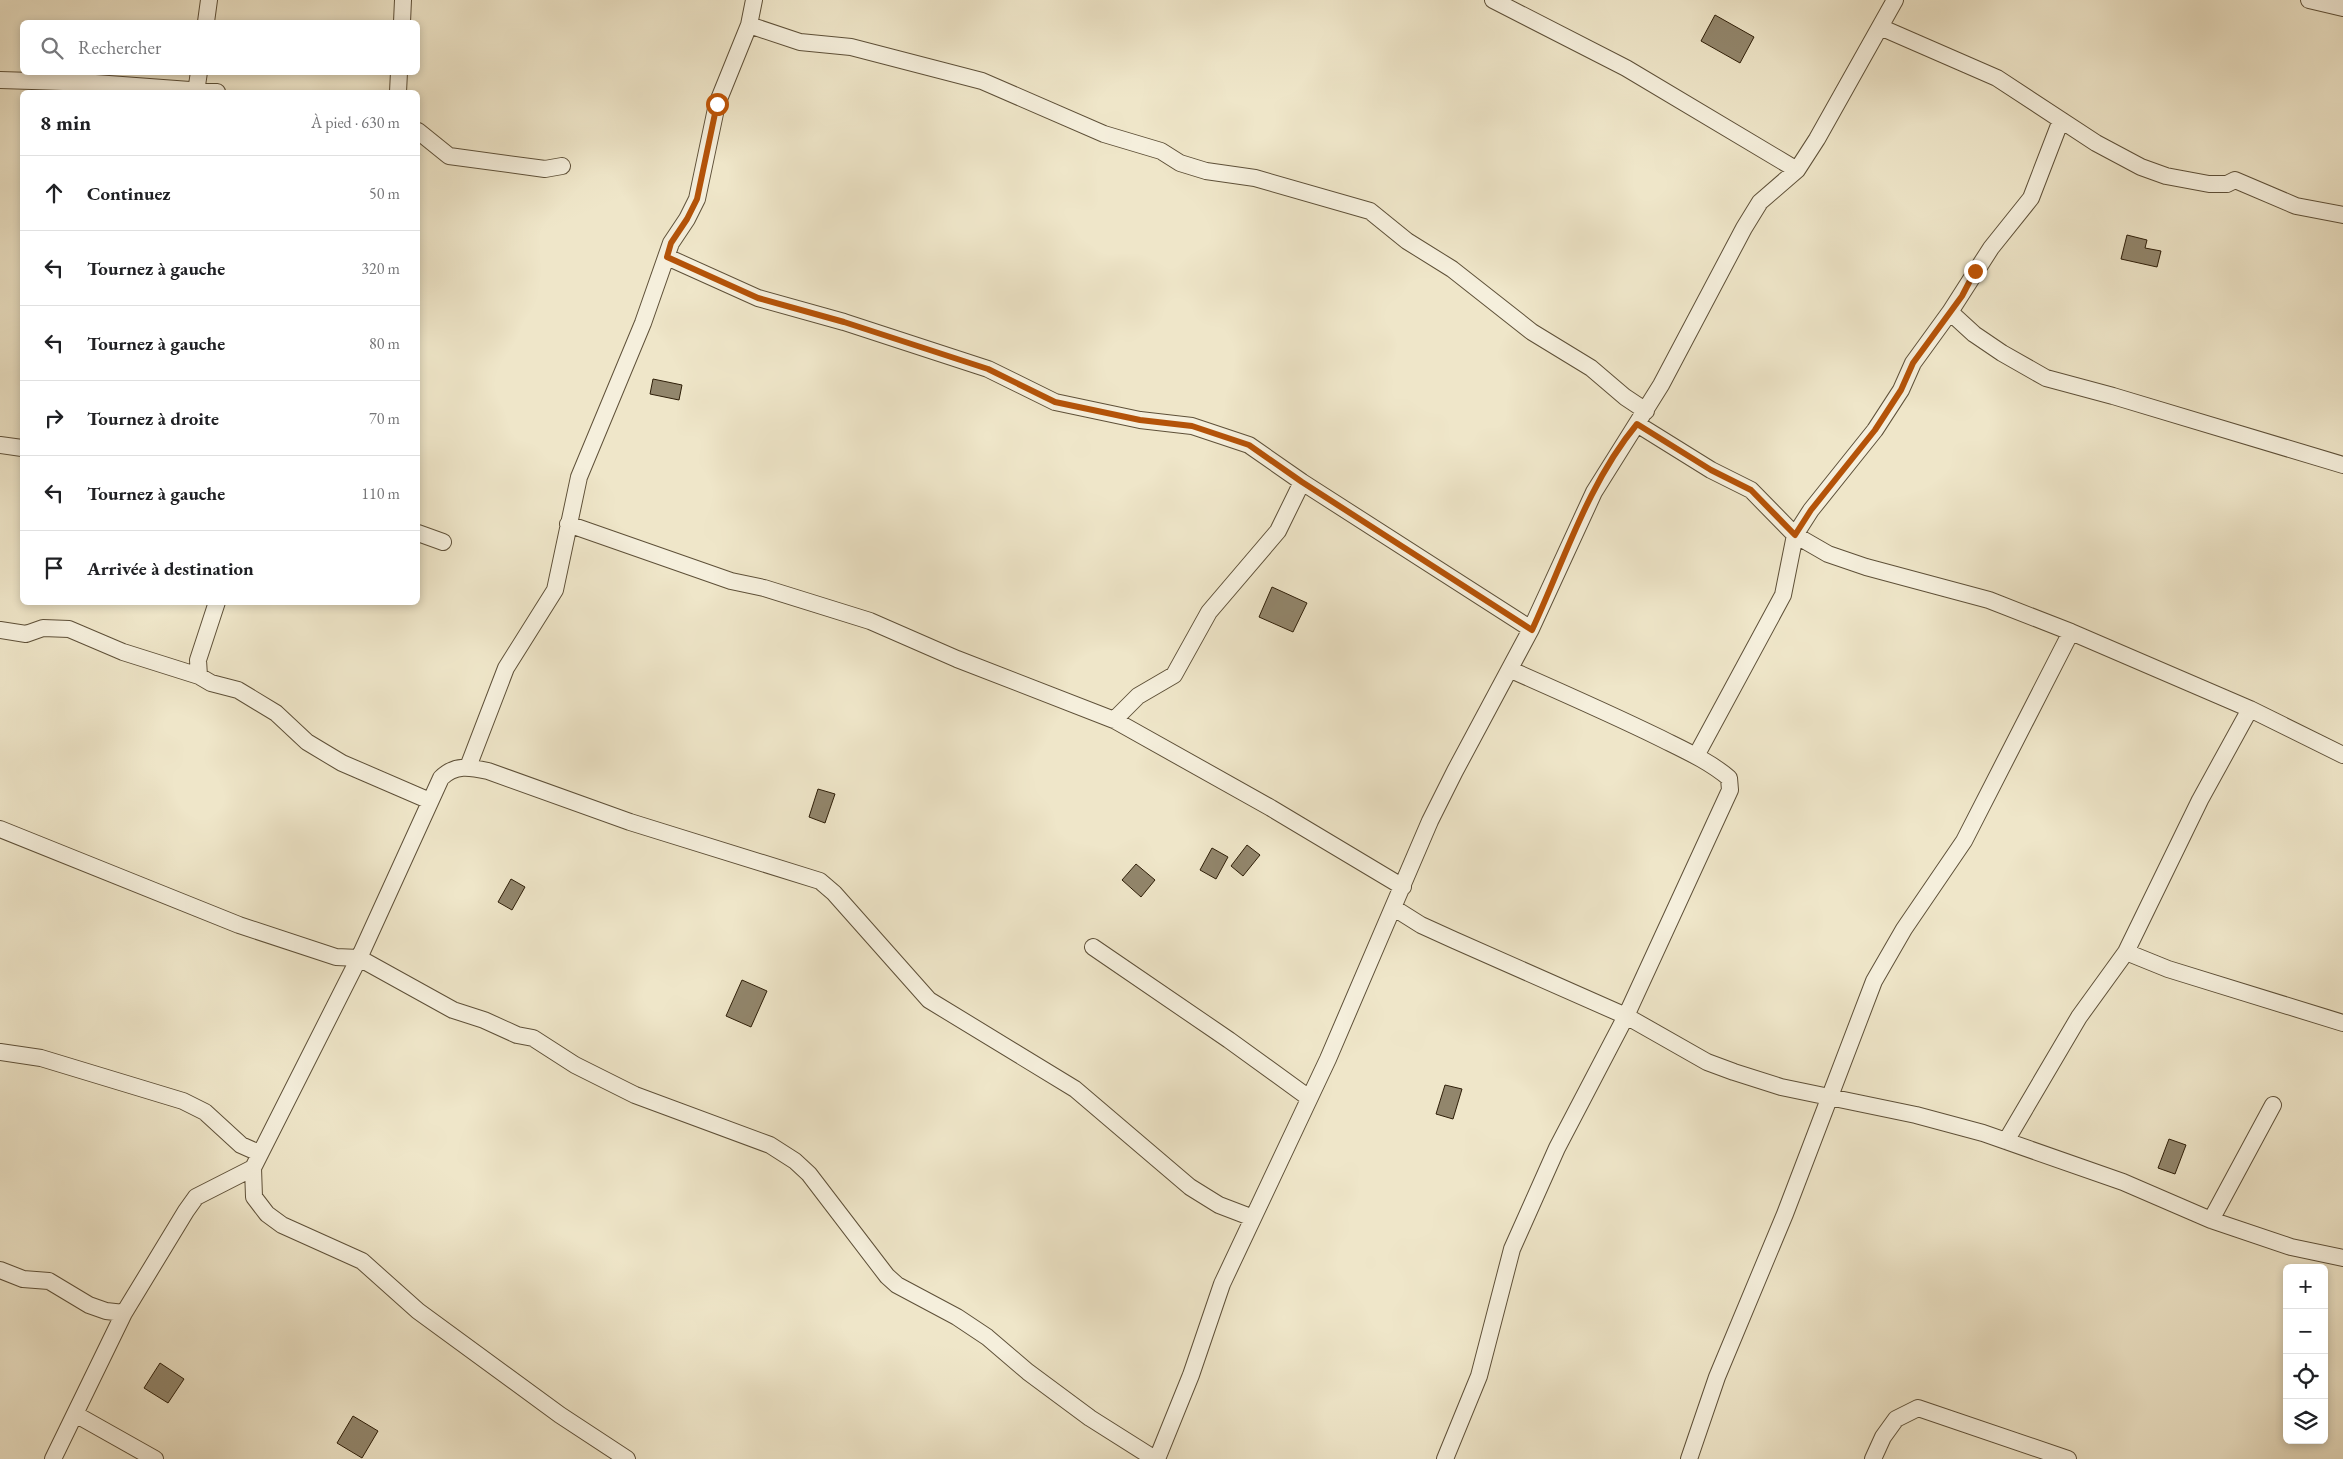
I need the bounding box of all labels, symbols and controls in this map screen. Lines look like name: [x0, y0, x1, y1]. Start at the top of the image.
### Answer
search box: [20, 20, 420, 75]
icon: search: [38, 34, 66, 62]
text: Rechercher: [78, 35, 161, 60]
route start: [706, 93, 729, 116]
text: 8 min: [40, 109, 91, 136]
text: À pied · 630 m: [311, 112, 400, 133]
icon: ahead: [40, 179, 68, 207]
text: Continuez: [87, 181, 171, 206]
text: 50 m: [369, 183, 400, 204]
icon: left: [40, 254, 68, 282]
text: Tournez à gauche: [87, 256, 225, 281]
text: 320 m: [361, 258, 400, 279]
route end: [1964, 260, 1987, 283]
icon: left: [40, 329, 68, 357]
text: Tournez à gauche: [87, 331, 225, 356]
text: 80 m: [369, 333, 400, 354]
icon: right: [40, 404, 68, 432]
text: Tournez à droite: [87, 406, 219, 431]
text: 70 m: [369, 408, 400, 429]
icon: left: [40, 479, 68, 507]
text: Tournez à gauche: [87, 481, 225, 506]
text: 110 m: [361, 483, 400, 504]
icon: arrive: [40, 554, 68, 582]
text: Arrivée à destination: [87, 556, 254, 581]
map controls: [2283, 1264, 2328, 1444]
button: +: [2283, 1264, 2328, 1309]
button: −: [2283, 1309, 2328, 1354]
button: locate: [2283, 1354, 2328, 1399]
button: layers: [2283, 1399, 2328, 1444]

